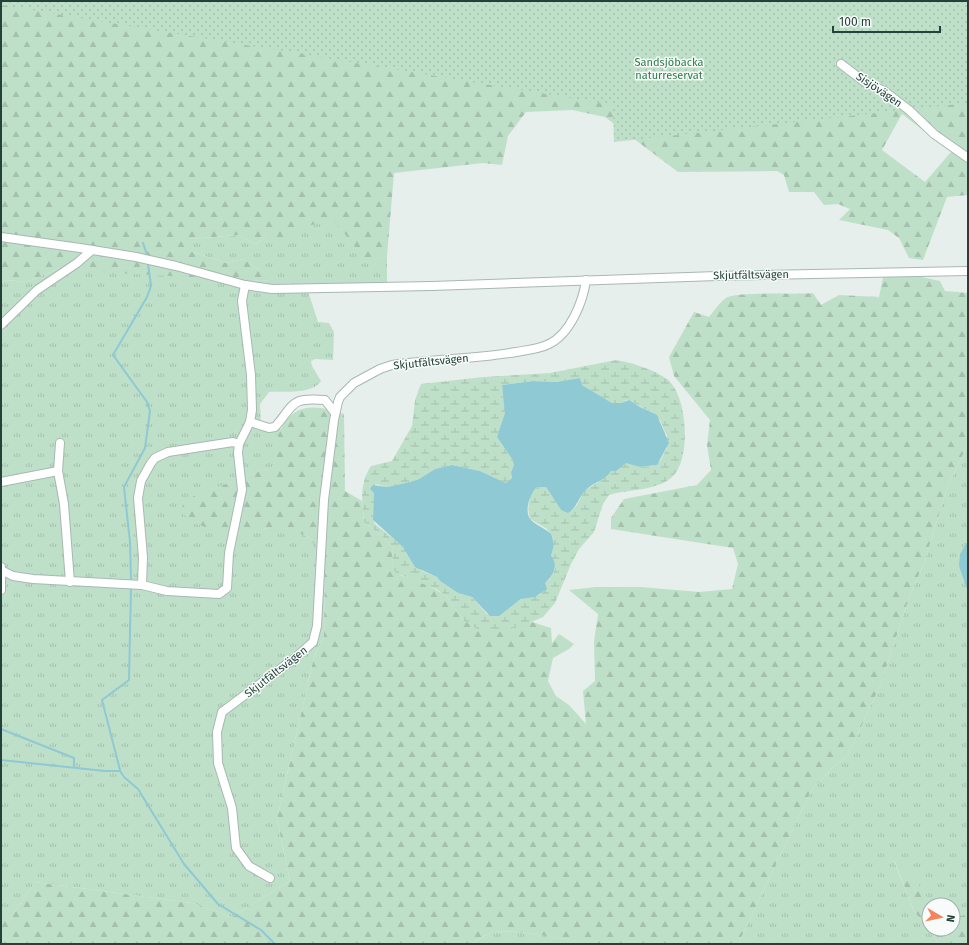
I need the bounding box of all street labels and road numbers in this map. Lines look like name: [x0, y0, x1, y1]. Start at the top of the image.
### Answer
street label: Sisjövägen: [853, 70, 905, 110]
street label: Skjutfältsvägen: [713, 268, 789, 282]
street label: Skjutfältsvägen: [393, 352, 469, 372]
street label: Skjutfältsvägen: [242, 644, 310, 700]

